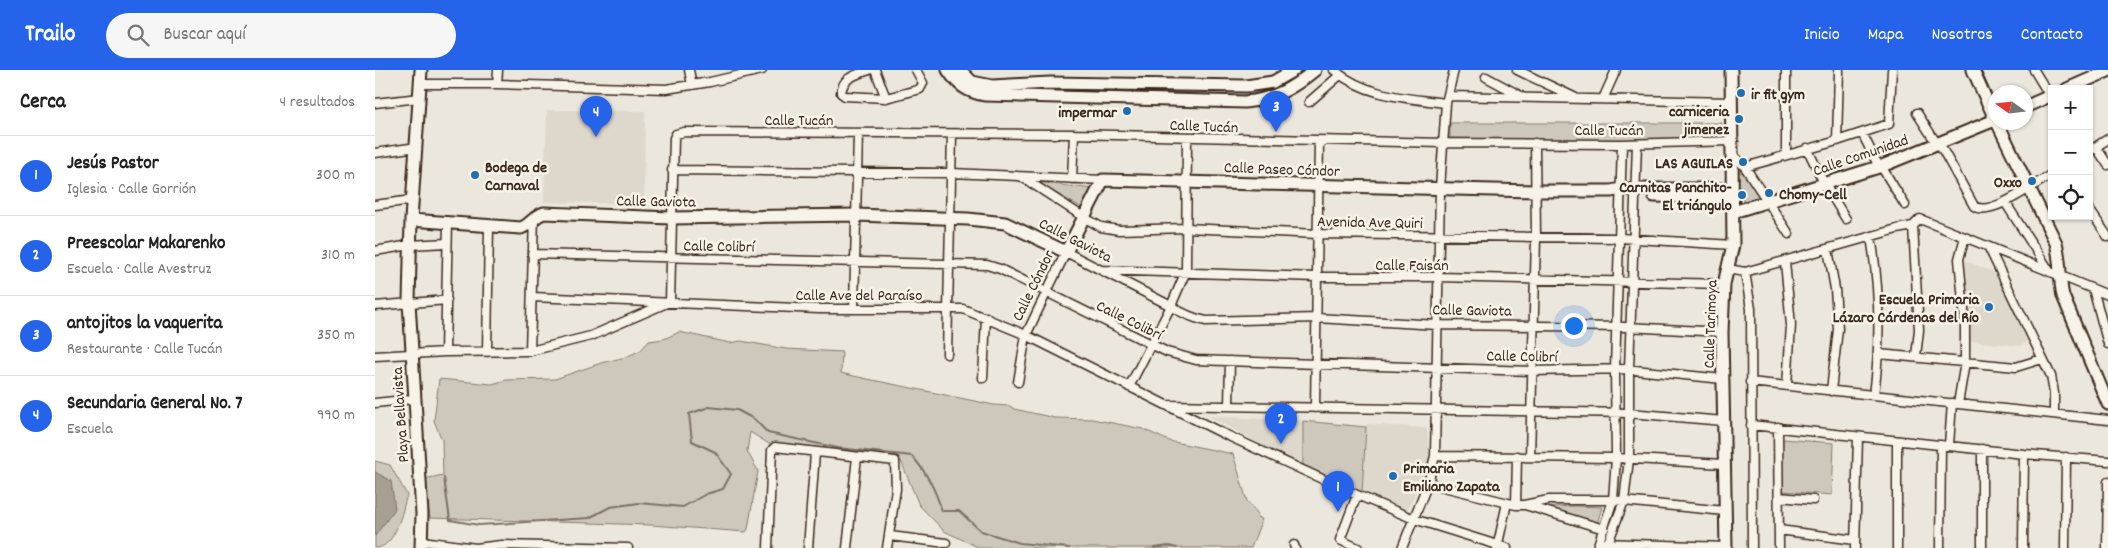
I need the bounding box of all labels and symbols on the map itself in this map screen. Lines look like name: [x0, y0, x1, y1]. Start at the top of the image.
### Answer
place label: ir fit gym: [1751, 84, 1805, 107]
north arrow: [1988, 85, 2033, 130]
marker: ir fit gym: [1735, 87, 1747, 99]
pin: 3: [1260, 91, 1292, 132]
pin: 4: [580, 96, 612, 137]
place label: carniceria jimenez: [1669, 101, 1730, 142]
place label: impermar: [1058, 102, 1118, 125]
marker: impermar: [1121, 105, 1133, 117]
street label: Calle Tucán: [765, 110, 833, 133]
marker: carniceria jimenez: [1733, 113, 1745, 125]
street label: Calle Tucán: [1169, 115, 1239, 140]
street label: Calle Tucán: [1575, 120, 1643, 143]
street label: Calle Comunidad: [1810, 129, 1912, 183]
place label: LAS AGUILAS: [1655, 153, 1733, 176]
marker: LAS AGUILAS: [1737, 156, 1749, 168]
place label: Bodega de Carnaval: [485, 157, 547, 198]
street label: Calle Paseo Cóndor: [1224, 157, 1340, 184]
marker: Bodega de Carnaval: [469, 169, 481, 181]
place label: Oxxo: [1994, 172, 2022, 195]
marker: Oxxo: [2026, 175, 2038, 187]
place label: Carnitas Panchito- El triángulo: [1619, 177, 1732, 218]
place label: Chomy-Cell: [1779, 184, 1847, 207]
marker: Chomy-Cell: [1763, 187, 1775, 199]
marker: Carnitas Panchito- El triángulo: [1736, 189, 1748, 201]
street label: Calle Gaviota: [616, 190, 696, 215]
street label: Avenida Ave Quiri: [1317, 211, 1423, 236]
street label: Calle Gaviota: [1034, 213, 1116, 270]
street label: Calle Colibrí: [683, 235, 756, 260]
street label: Calle Cóndor: [1007, 247, 1061, 326]
street label: Calle Faisán: [1375, 255, 1449, 278]
street label: Calle Tarimoya: [1698, 279, 1725, 369]
street label: Calle Ave del Paraíso: [796, 285, 922, 308]
place label: Escuela Primaria Lázaro Cárdenas del Río: [1833, 289, 1980, 330]
street label: Calle Colibrí: [1092, 295, 1167, 348]
street label: Calle Gaviota: [1432, 299, 1512, 324]
marker: Escuela Primaria Lázaro Cárdenas del Río: [1983, 301, 1995, 313]
your location: [1561, 313, 1587, 339]
street label: Calle Colibrí: [1486, 345, 1559, 370]
street label: Playa Bellavista: [387, 366, 416, 463]
pin: 2: [1265, 403, 1297, 444]
place label: Primaria Emiliano Zapata: [1403, 458, 1501, 499]
marker: Primaria Emiliano Zapata: [1387, 470, 1399, 482]
pin: 1: [1322, 471, 1354, 512]

